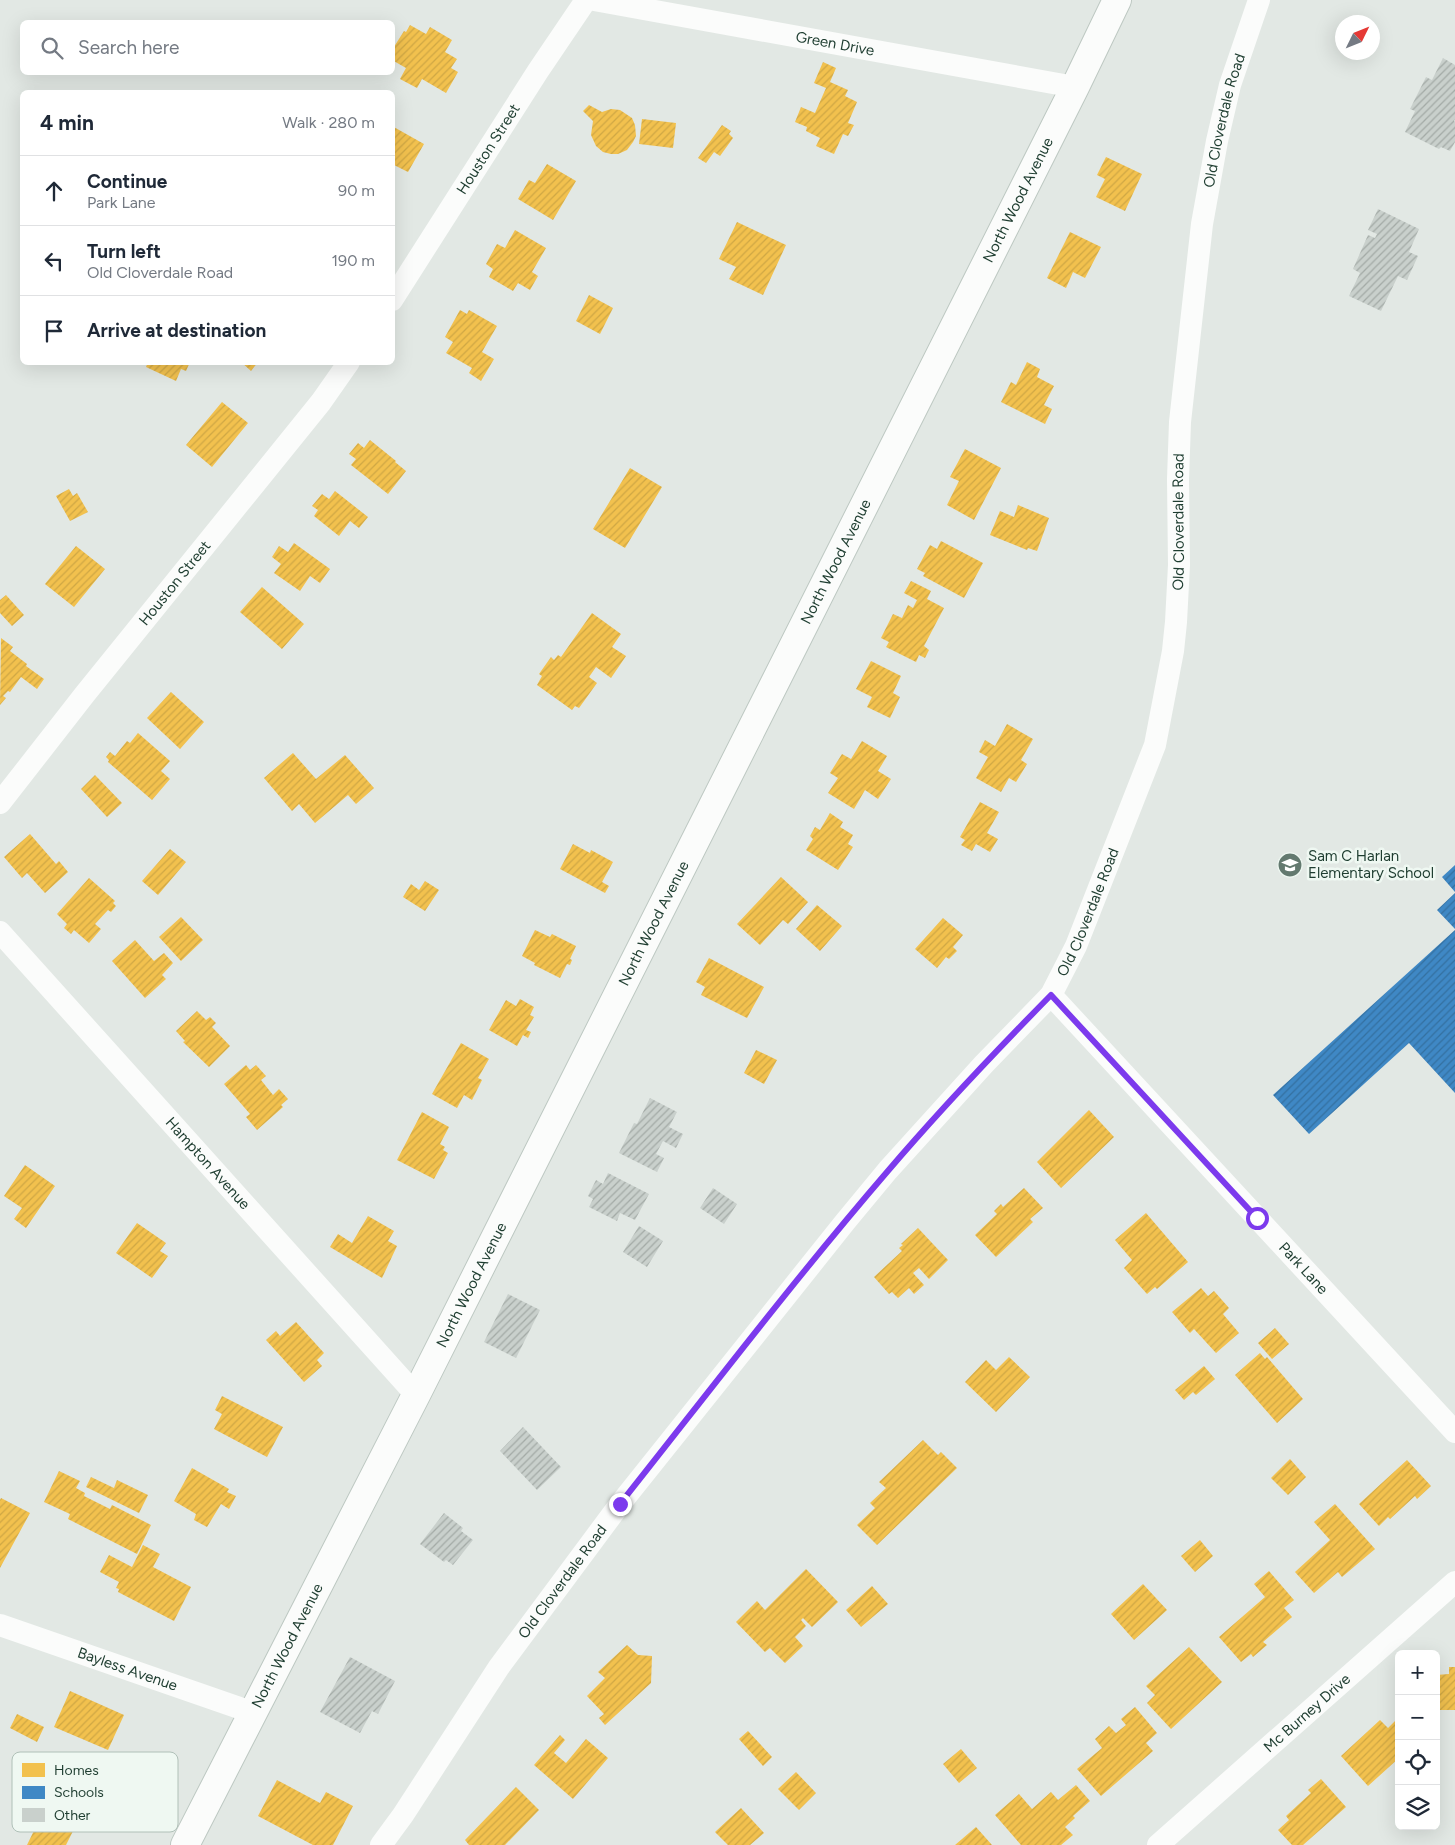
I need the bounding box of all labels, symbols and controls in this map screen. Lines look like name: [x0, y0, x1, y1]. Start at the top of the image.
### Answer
north arrow: [1335, 15, 1380, 60]
search box: [20, 20, 395, 75]
street label: Green Drive: [794, 28, 876, 60]
icon: search: [38, 34, 66, 62]
text: Search here: [78, 36, 180, 59]
street label: Old Cloverdale Road: [1200, 51, 1249, 189]
street label: Houston Street: [453, 100, 524, 198]
text: 4 min: [40, 110, 94, 135]
text: Walk · 280 m: [282, 113, 375, 132]
street label: North Wood Avenue: [979, 134, 1057, 265]
text: Continue: [87, 170, 167, 193]
icon: ahead: [40, 177, 68, 205]
text: 90 m: [338, 181, 375, 200]
text: Park Lane: [87, 193, 156, 212]
text: Turn left: [87, 240, 161, 263]
icon: left: [40, 247, 68, 275]
text: 190 m: [332, 251, 375, 270]
text: Old Cloverdale Road: [87, 263, 233, 282]
icon: arrive: [40, 317, 68, 345]
text: Arrive at destination: [87, 319, 266, 342]
street label: Old Cloverdale Road: [1169, 453, 1188, 591]
street label: North Wood Avenue: [797, 496, 875, 627]
street label: Houston Street: [135, 537, 215, 629]
street label: Old Cloverdale Road: [1053, 845, 1123, 979]
place label: Sam C Harlan Elementary School: [1308, 847, 1434, 882]
school or university icon: Sam C Harlan Elementary School: [1277, 852, 1303, 878]
street label: North Wood Avenue: [615, 858, 693, 989]
street label: Hampton Avenue: [162, 1114, 254, 1213]
route start: [1246, 1207, 1269, 1230]
street label: North Wood Avenue: [432, 1219, 510, 1351]
street label: Park Lane: [1275, 1238, 1332, 1298]
route end: [609, 1493, 632, 1516]
street label: Old Cloverdale Road: [514, 1521, 611, 1642]
street label: North Wood Avenue: [248, 1580, 327, 1711]
street label: Bayless Avenue: [75, 1644, 180, 1695]
map controls: [1395, 1650, 1440, 1830]
button: +: [1395, 1650, 1440, 1695]
street label: Mc Burney Drive: [1260, 1670, 1354, 1756]
button: −: [1395, 1695, 1440, 1740]
button: locate: [1395, 1740, 1440, 1785]
legend: [12, 1752, 178, 1832]
text: Homes: [54, 1762, 99, 1779]
text: Schools: [54, 1784, 104, 1801]
button: layers: [1395, 1785, 1440, 1830]
text: Other: [54, 1807, 91, 1824]

